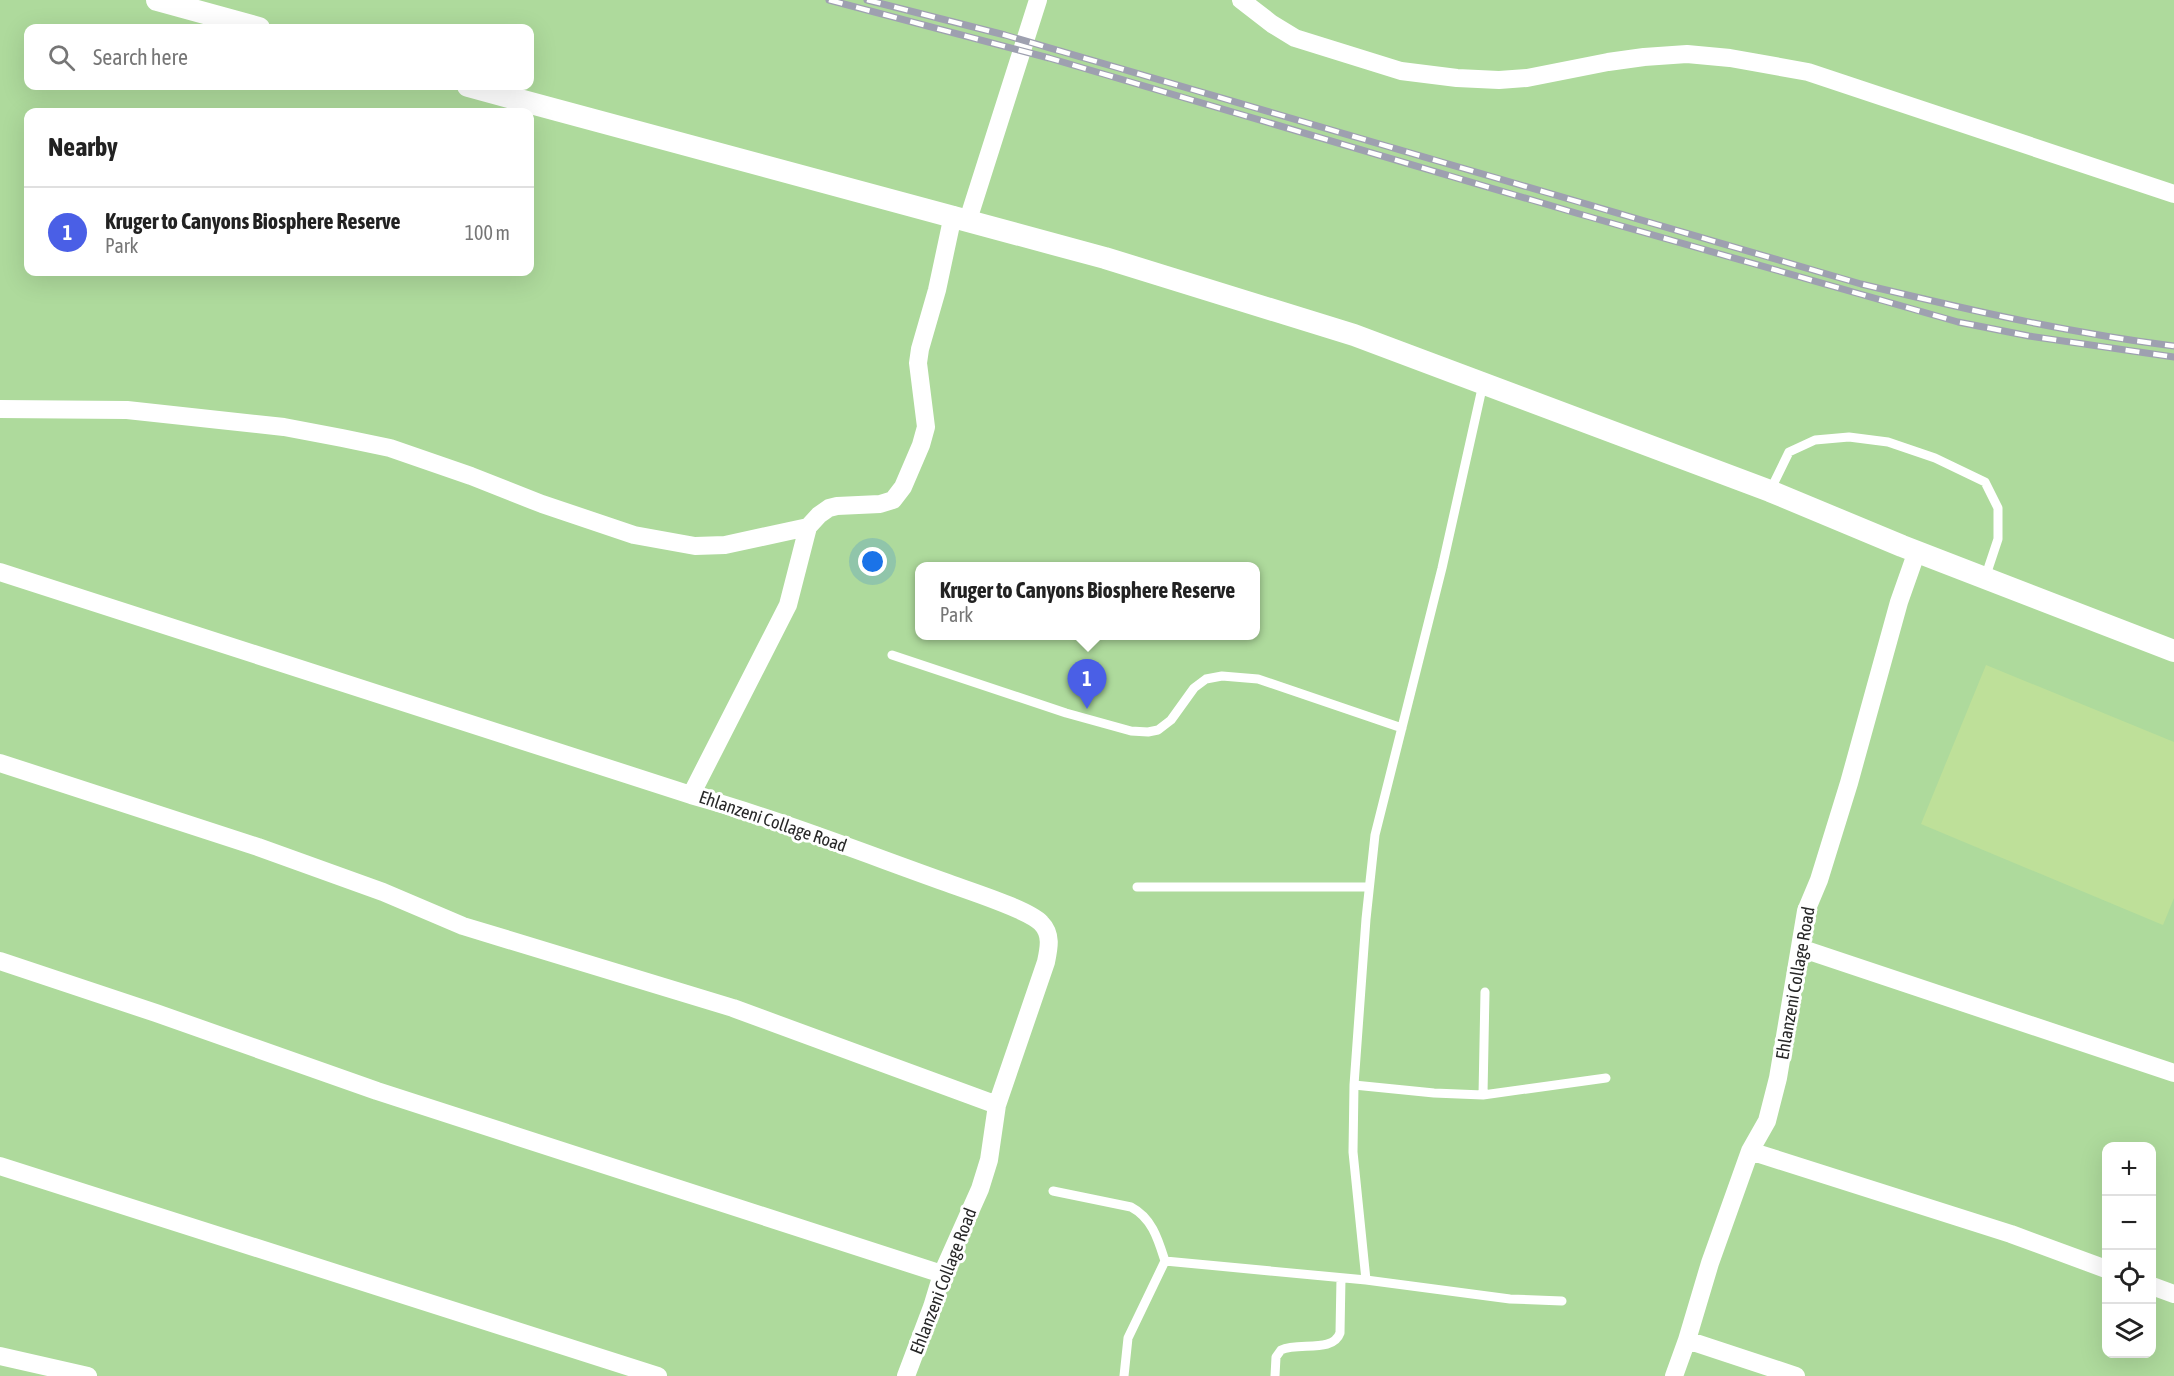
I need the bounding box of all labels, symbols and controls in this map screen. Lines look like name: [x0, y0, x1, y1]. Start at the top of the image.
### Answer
search box: [24, 24, 534, 90]
icon: search: [45, 41, 78, 74]
text: Search here: [93, 44, 188, 70]
text: Nearby: [48, 132, 118, 162]
text: Kruger to Canyons Biosphere Reserve: [105, 208, 401, 234]
text: 1: [63, 221, 72, 244]
text: 100 m: [465, 221, 510, 244]
text: Park: [105, 234, 138, 257]
your location: [858, 547, 887, 576]
popup: [915, 562, 1260, 640]
text: Kruger to Canyons Biosphere Reserve: [940, 577, 1235, 603]
text: Park: [940, 603, 973, 626]
pin: 1: [1068, 660, 1106, 709]
street label: Ehlanzeni Collage Road: [696, 786, 850, 856]
street label: Ehlanzeni Collage Road: [1771, 905, 1819, 1061]
map controls: [2102, 1142, 2156, 1358]
button: +: [2102, 1142, 2156, 1196]
button: −: [2102, 1196, 2156, 1250]
street label: Ehlanzeni Collage Road: [905, 1205, 981, 1357]
button: locate: [2102, 1250, 2156, 1304]
button: layers: [2102, 1304, 2156, 1358]

